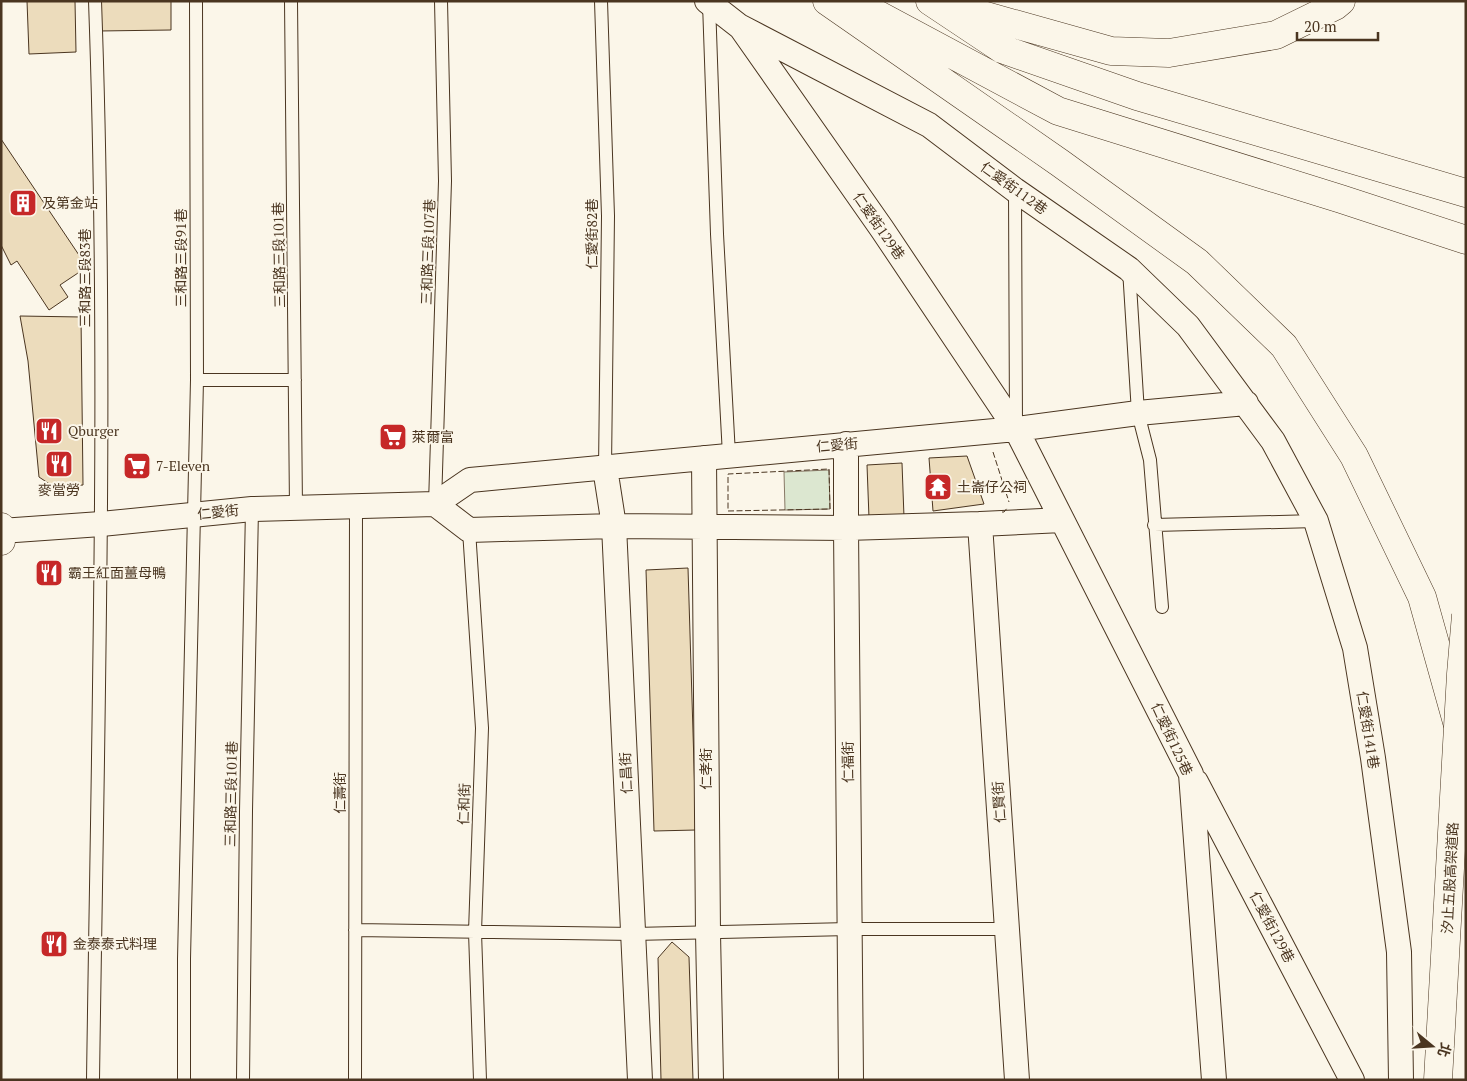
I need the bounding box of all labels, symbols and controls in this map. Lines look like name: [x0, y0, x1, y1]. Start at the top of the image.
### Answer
scale bar: [1297, 10, 1378, 42]
text: 20 m: [1304, 16, 1337, 36]
street label: 仁愛街112巷: [977, 157, 1052, 218]
building icon: 及第金站: [8, 188, 38, 218]
street label: 仁愛街129巷: [849, 188, 910, 263]
place label: 及第金站: [42, 193, 98, 212]
street label: 三和路三段107巷: [416, 198, 439, 305]
street label: 仁愛街82巷: [582, 199, 601, 269]
street label: 三和路三段101巷: [268, 202, 289, 308]
street label: 三和路三段91巷: [171, 209, 190, 307]
street label: 三和路三段83巷: [75, 229, 94, 327]
restaurant icon: Qburger: [34, 416, 64, 446]
place label: Qburger: [68, 421, 120, 440]
supermarket icon: 萊爾富: [378, 422, 408, 452]
place label: 萊爾富: [412, 427, 454, 446]
street label: 仁愛街: [815, 433, 859, 456]
restaurant icon: 麥當勞: [44, 449, 74, 479]
supermarket icon: 7-Eleven: [122, 451, 152, 481]
place label: 7-Eleven: [156, 456, 211, 475]
temple icon: 土崙仔公祠: [923, 472, 953, 502]
place label: 土崙仔公祠: [957, 477, 1027, 496]
place label: 麥當勞: [38, 480, 80, 499]
street label: 仁愛街: [196, 500, 240, 523]
restaurant icon: 霸王紅面薑母鴨: [34, 558, 64, 588]
place label: 霸王紅面薑母鴨: [68, 563, 166, 582]
street label: 仁愛街141巷: [1353, 690, 1384, 770]
street label: 仁愛街125巷: [1147, 699, 1198, 778]
street label: 三和路三段101巷: [220, 741, 241, 847]
street label: 仁福街: [838, 741, 857, 783]
street label: 仁孝街: [696, 748, 715, 790]
street label: 仁昌街: [615, 752, 636, 794]
street label: 仁壽街: [330, 772, 349, 814]
street label: 仁賢街: [988, 780, 1009, 824]
street label: 仁和街: [453, 783, 474, 825]
street label: 汐止五股高架道路: [1437, 822, 1462, 934]
street label: 仁愛街129巷: [1246, 888, 1299, 966]
restaurant icon: 金泰泰式料理: [39, 929, 69, 959]
place label: 金泰泰式料理: [73, 934, 157, 953]
north arrow: [1407, 1021, 1457, 1071]
text: 北: [1434, 1041, 1456, 1060]

